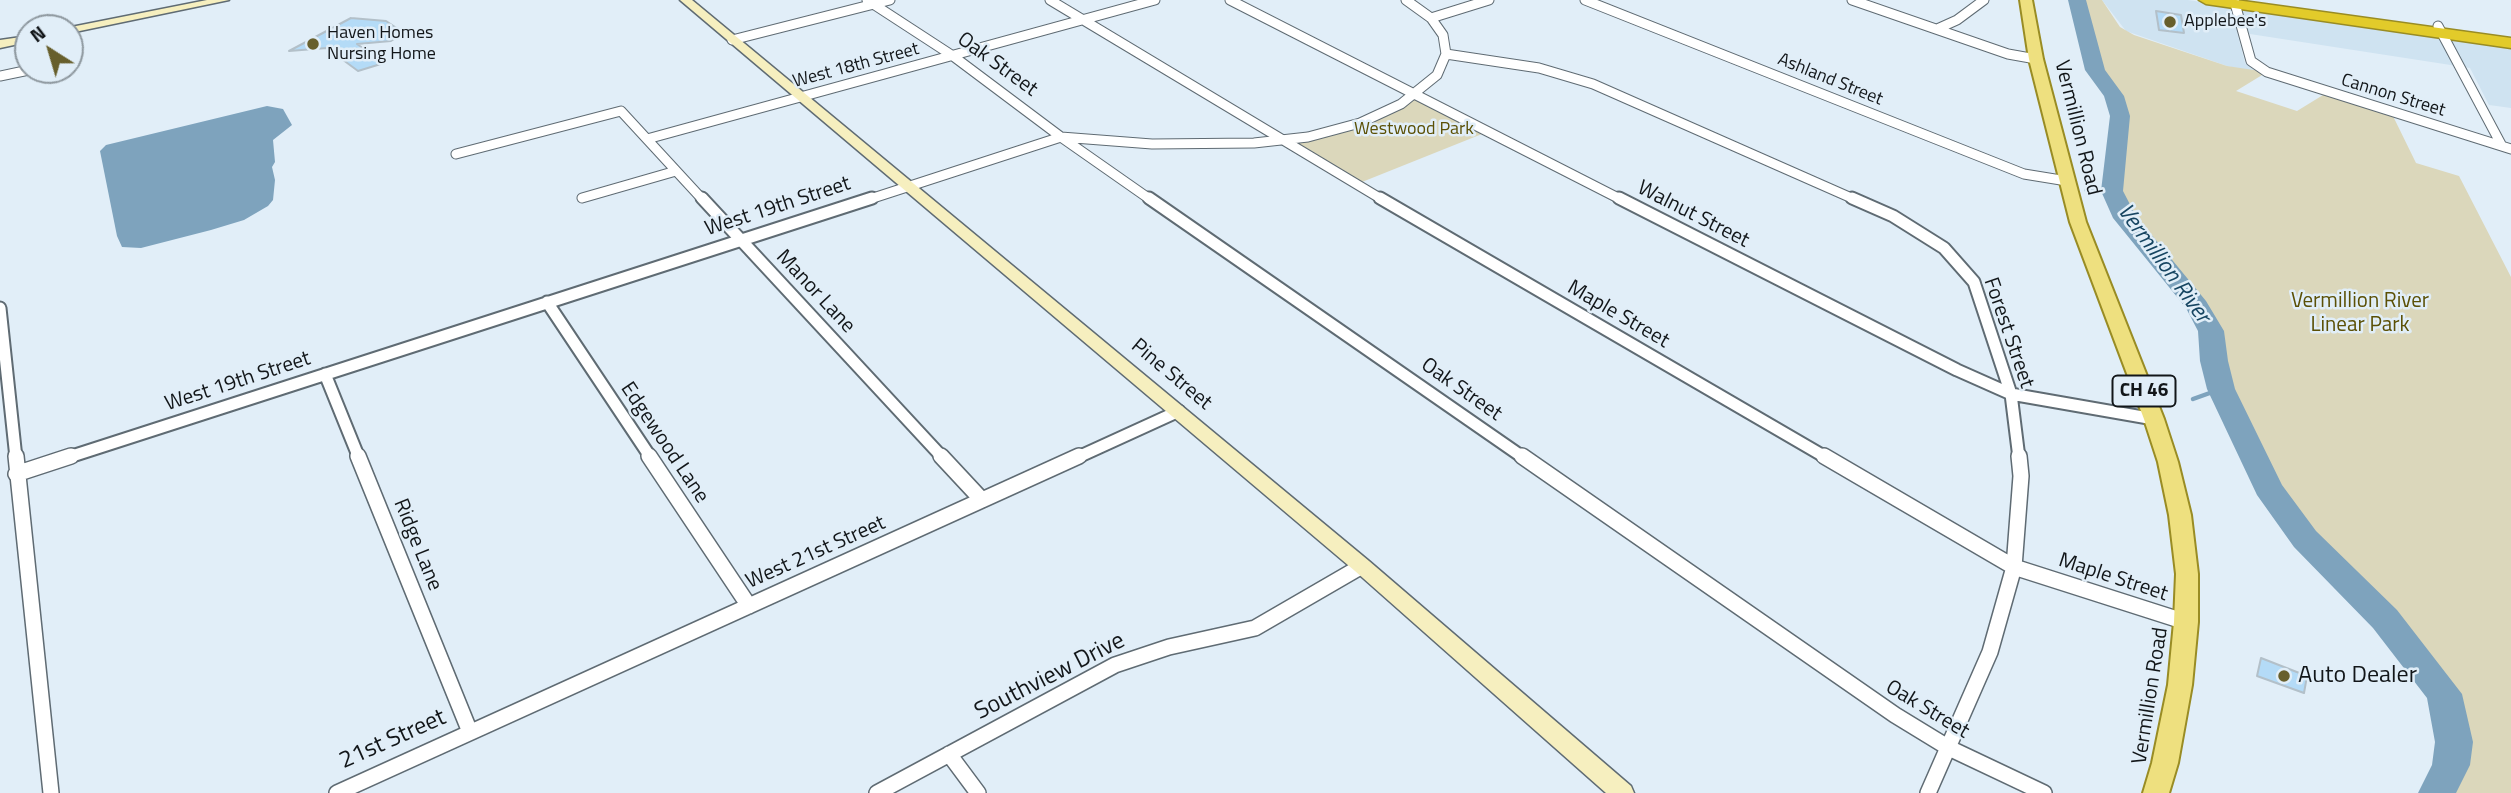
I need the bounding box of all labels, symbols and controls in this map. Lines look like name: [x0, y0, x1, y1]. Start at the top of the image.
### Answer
place label: Applebee's: [2184, 11, 2266, 33]
north arrow: [14, 14, 84, 84]
marker: Applebee's: [2162, 14, 2178, 30]
text: N: [23, 18, 51, 49]
place label: Haven Homes Nursing Home: [327, 23, 436, 66]
street label: Oak Street: [952, 27, 1042, 103]
marker: Haven Homes Nursing Home: [305, 36, 321, 52]
street label: West 18th Street: [790, 39, 922, 93]
street label: Ashland Street: [1774, 49, 1886, 111]
street label: Vermillion Road: [2048, 58, 2106, 198]
street label: Cannon Street: [2338, 70, 2448, 122]
park label: Westwood Park: [1354, 119, 1474, 141]
street label: West 19th Street: [702, 172, 854, 242]
street label: Walnut Street: [1633, 176, 1753, 254]
water label: Vermillion River: [2111, 199, 2215, 329]
street label: Manor Lane: [770, 245, 860, 339]
street label: Forest Street: [1977, 274, 2039, 392]
street label: Maple Street: [1563, 276, 1673, 354]
park label: Vermillion River Linear Park: [2291, 289, 2429, 339]
street label: Pine Street: [1125, 334, 1217, 416]
street label: West 19th Street: [162, 347, 314, 417]
street label: Oak Street: [1416, 353, 1506, 427]
road number: CH 46: [2112, 376, 2176, 406]
street label: Edgewood Lane: [614, 378, 714, 508]
street label: Ridge Lane: [387, 495, 447, 595]
street label: West 21st Street: [742, 511, 890, 595]
street label: Maple Street: [2055, 548, 2171, 608]
street label: Vermillion Road: [2128, 626, 2174, 766]
street label: Southview Drive: [970, 627, 1130, 727]
place label: Auto Dealer: [2298, 662, 2417, 690]
marker: Auto Dealer: [2276, 668, 2292, 684]
street label: Oak Street: [1881, 675, 1973, 745]
street label: 21st Street: [335, 704, 451, 776]

